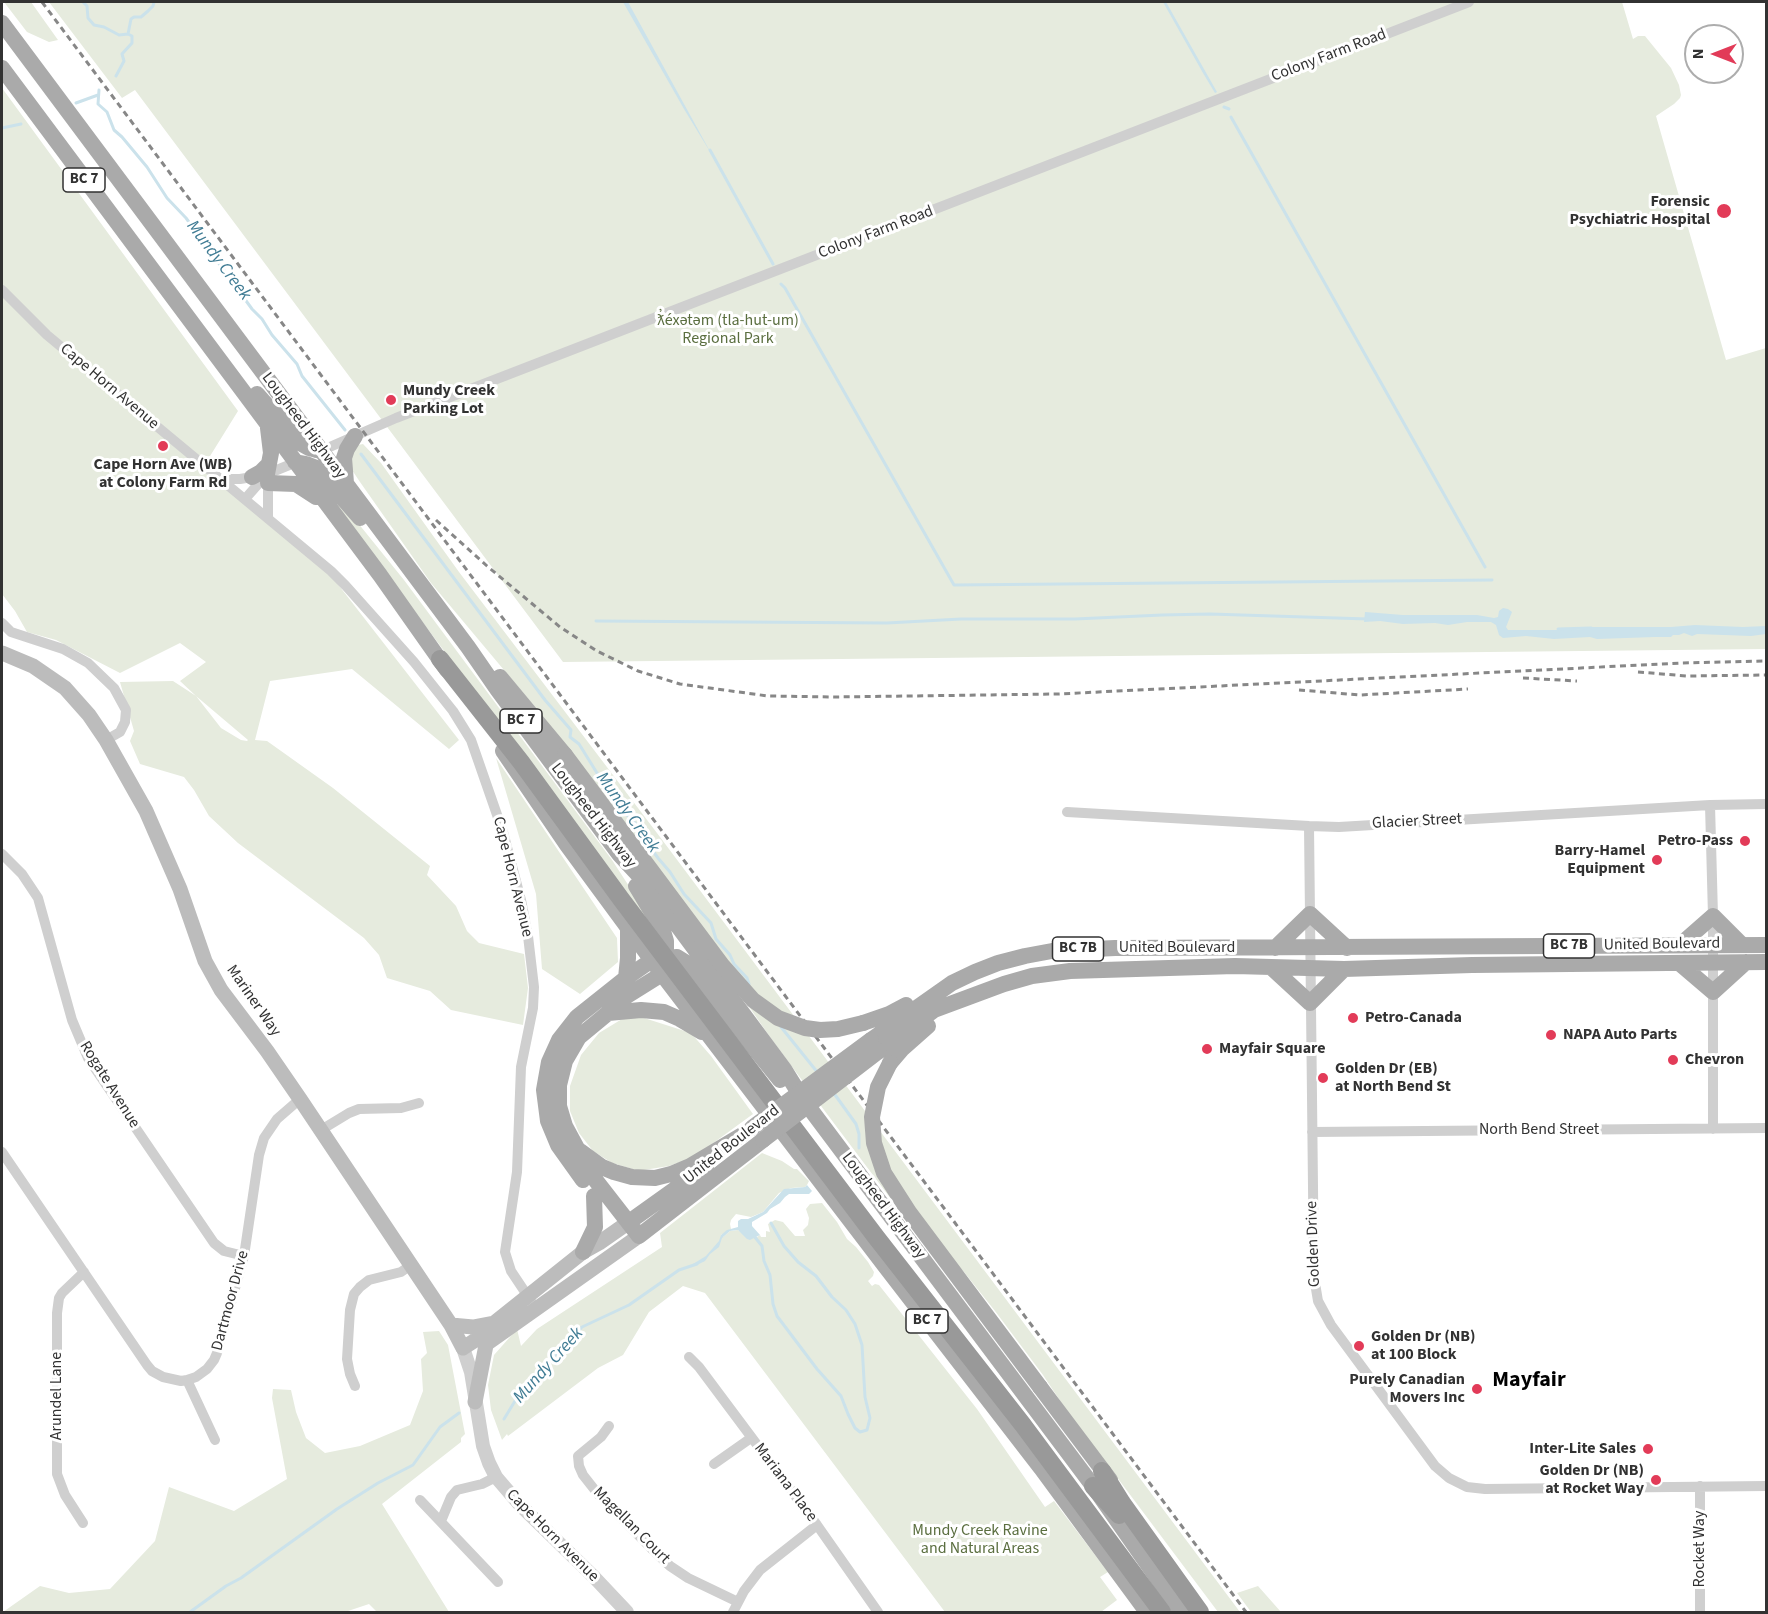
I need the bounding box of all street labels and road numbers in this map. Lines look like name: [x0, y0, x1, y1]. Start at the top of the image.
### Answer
street label: Colony Farm Road: [1269, 25, 1389, 87]
road number: BC 7: [63, 168, 105, 192]
street label: Colony Farm Road: [816, 202, 936, 264]
street label: Cape Horn Avenue: [56, 340, 162, 434]
street label: Lougheed Highway: [257, 369, 349, 483]
road number: BC 7: [500, 709, 542, 733]
street label: Lougheed Highway: [546, 760, 640, 872]
street label: Glacier Street: [1372, 810, 1462, 834]
street label: Cape Horn Avenue: [488, 815, 536, 939]
road number: BC 7B: [1544, 934, 1594, 958]
street label: United Boulevard: [1604, 934, 1720, 956]
road number: BC 7B: [1052, 937, 1104, 961]
street label: United Boulevard: [1119, 938, 1235, 958]
street label: Mariner Way: [221, 962, 285, 1040]
street label: Rogate Avenue: [75, 1038, 143, 1132]
street label: United Boulevard: [680, 1102, 784, 1188]
street label: North Bend Street: [1479, 1120, 1599, 1140]
street label: Lougheed Highway: [837, 1149, 929, 1263]
street label: Golden Drive: [1303, 1201, 1325, 1287]
street label: Dartmoor Drive: [208, 1249, 254, 1353]
road number: BC 7: [906, 1309, 948, 1333]
street label: Arundel Lane: [47, 1352, 67, 1440]
street label: Mariana Place: [749, 1440, 821, 1526]
street label: Magellan Court: [588, 1483, 674, 1569]
street label: Cape Horn Avenue: [502, 1486, 602, 1586]
street label: Rocket Way: [1690, 1511, 1710, 1587]

